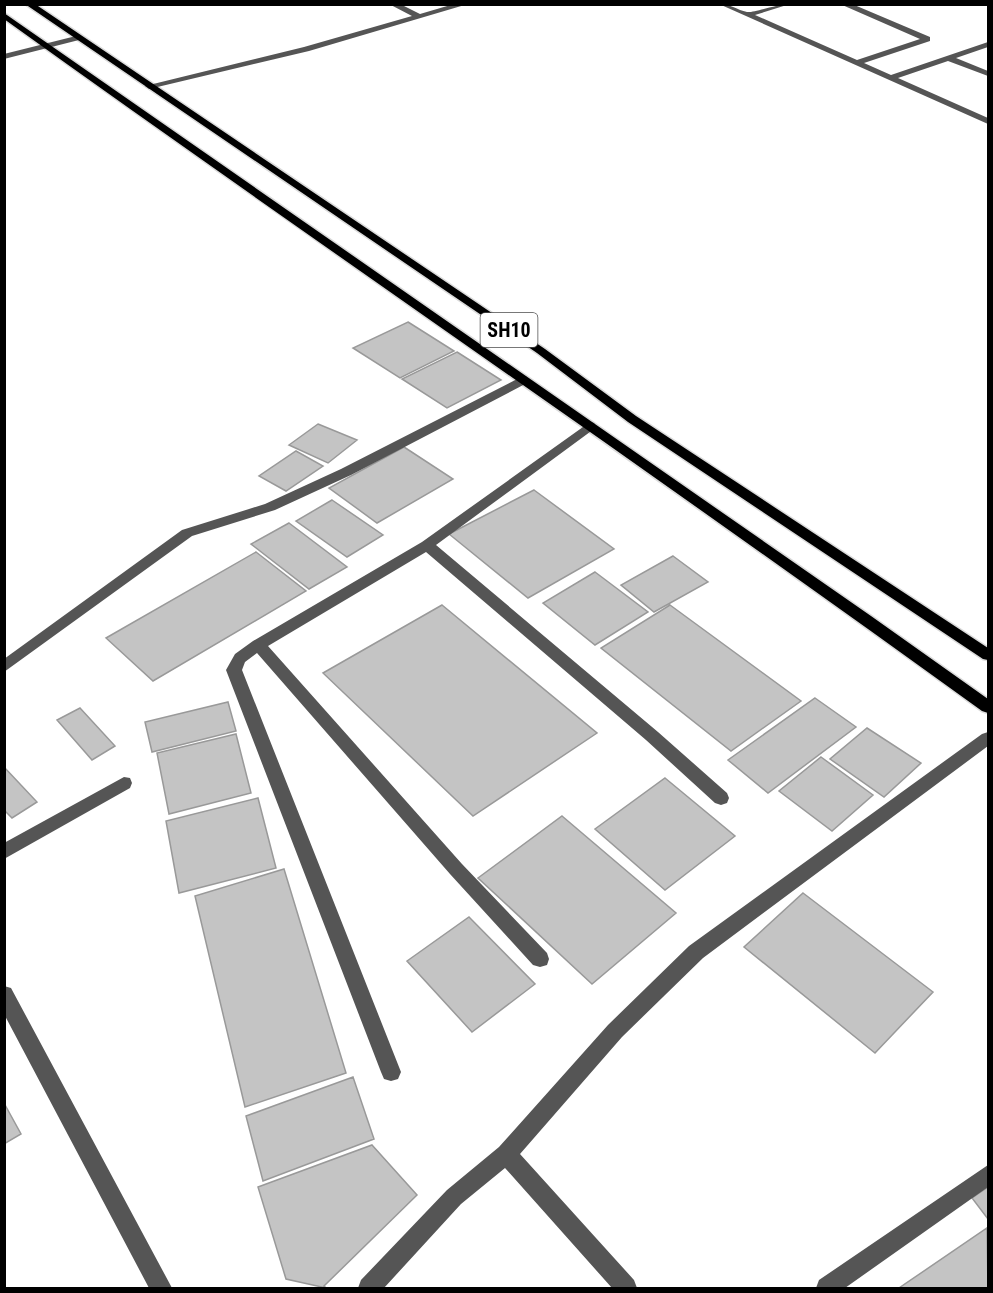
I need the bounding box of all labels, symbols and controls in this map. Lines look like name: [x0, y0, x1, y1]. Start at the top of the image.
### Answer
road number: SH10: [480, 313, 538, 347]

